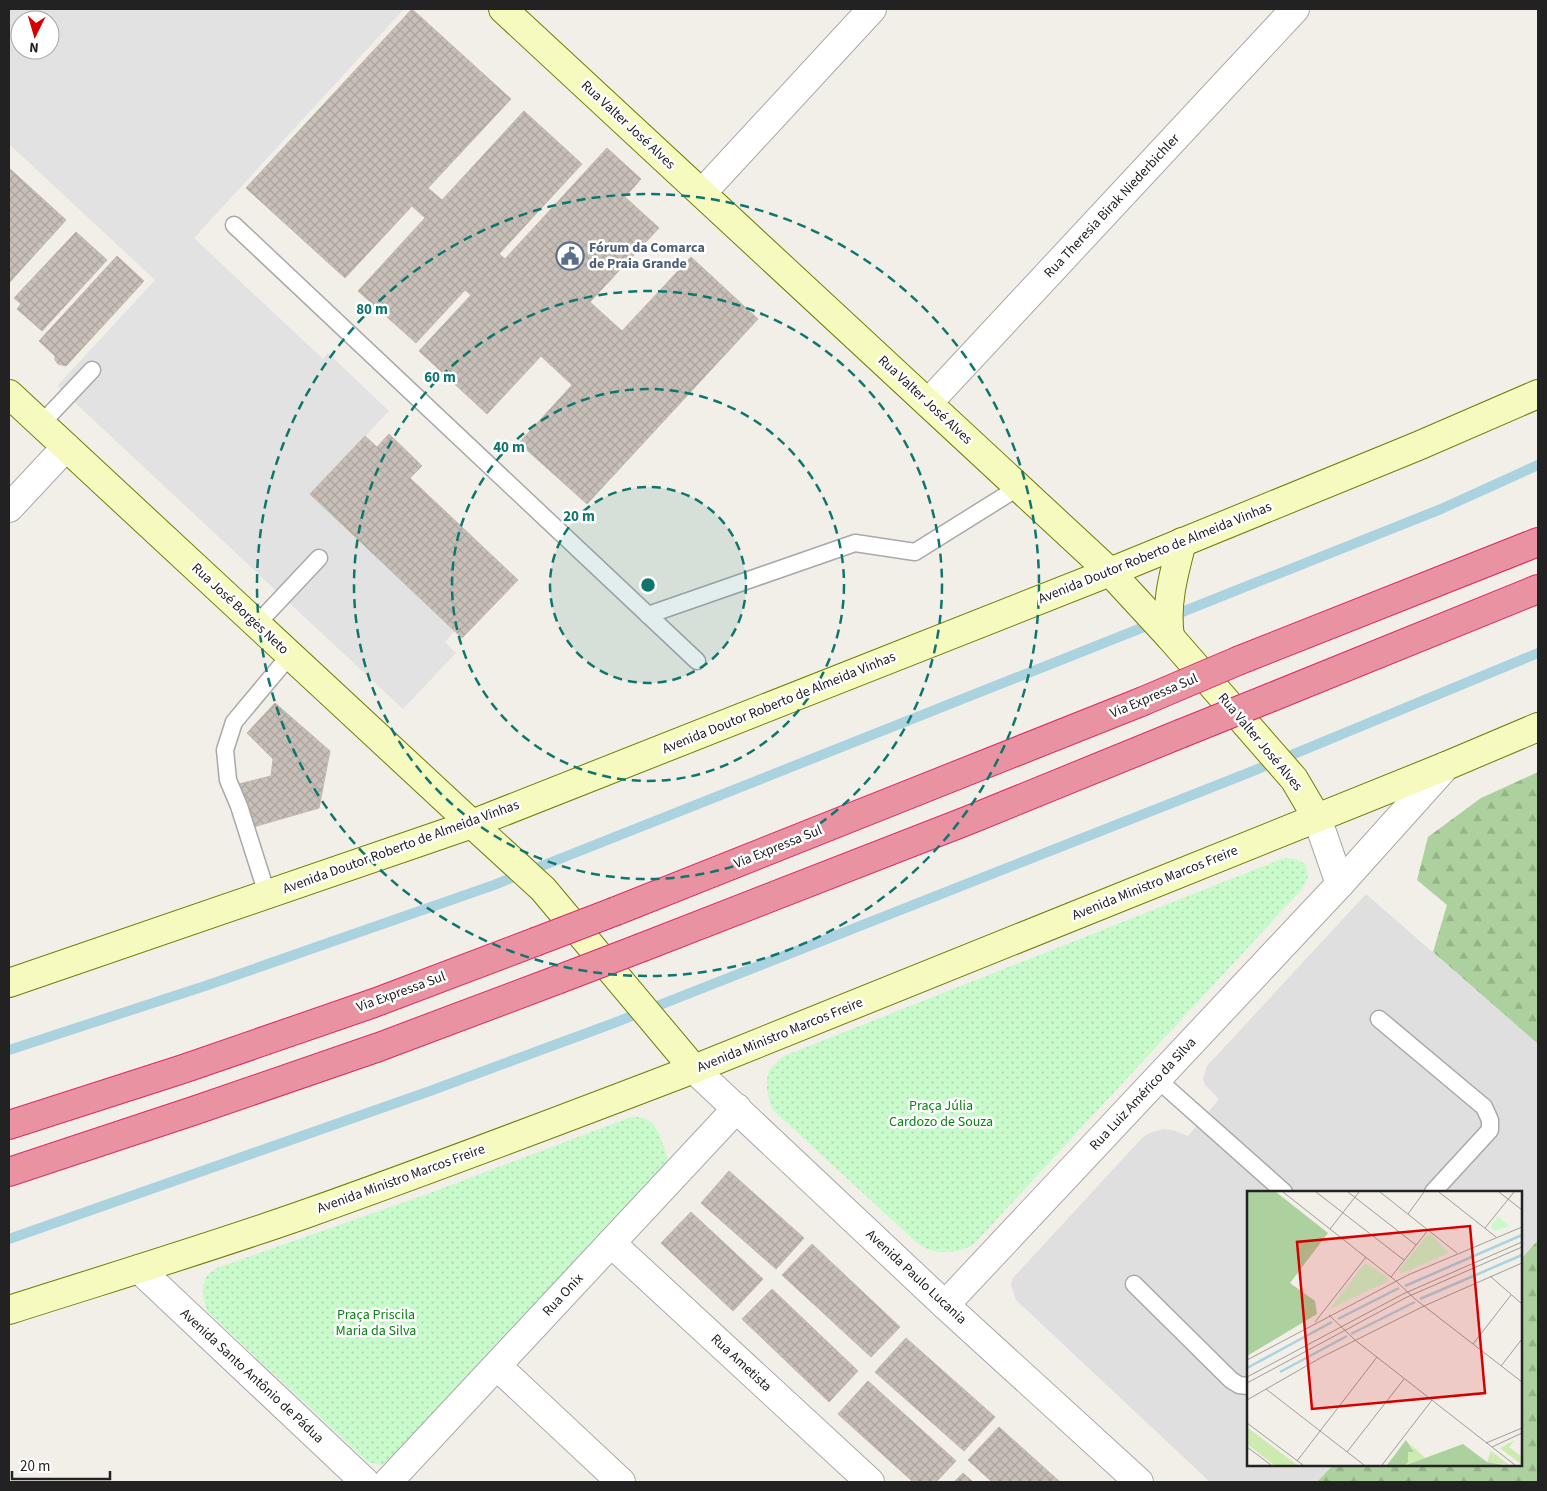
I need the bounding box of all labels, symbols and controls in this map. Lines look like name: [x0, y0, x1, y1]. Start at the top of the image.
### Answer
north arrow: [10, 10, 60, 60]
text: N: [28, 37, 39, 57]
street label: Rua Valter José Alves: [576, 76, 680, 174]
street label: Rua Theresia Birak Niederbichler: [1040, 129, 1185, 283]
place label: Fórum da Comarca de Praia Grande: [589, 238, 705, 274]
public building icon: Fórum da Comarca de Praia Grande: [555, 241, 585, 271]
text: 80 m: [356, 299, 388, 320]
street label: Rua Valter José Alves: [873, 351, 977, 449]
text: 60 m: [424, 367, 456, 388]
text: 40 m: [493, 437, 525, 458]
street label: Avenida Doutor Roberto de Almeida Vinhas: [1035, 497, 1275, 609]
text: 20 m: [563, 506, 595, 527]
street label: Rua José Borges Neto: [187, 559, 293, 659]
centre of rings: [639, 576, 657, 594]
street label: Avenida Doutor Roberto de Almeida Vinhas: [659, 647, 899, 759]
street label: Via Expressa Sul: [1107, 668, 1201, 723]
street label: Rua Valter José Alves: [1213, 689, 1307, 795]
street label: Avenida Doutor Roberto de Almeida Vinhas: [280, 795, 522, 899]
street label: Via Expressa Sul: [731, 820, 825, 874]
street label: Avenida Ministro Marcos Freire: [1069, 840, 1241, 926]
street label: Via Expressa Sul: [354, 966, 449, 1017]
street label: Avenida Ministro Marcos Freire: [694, 992, 866, 1078]
street label: Rua Luiz Américo da Silva: [1085, 1033, 1201, 1155]
park label: Praça Júlia Cardozo de Souza: [889, 1096, 993, 1132]
street label: Avenida Ministro Marcos Freire: [314, 1139, 488, 1219]
inset map: [1247, 1191, 1522, 1466]
street label: Avenida Paulo Lucania: [861, 1225, 971, 1329]
street label: Rua Onix: [538, 1269, 589, 1321]
street label: Avenida Santo Antônio de Pádua: [176, 1304, 328, 1448]
park label: Praça Priscila Maria da Silva: [336, 1305, 416, 1341]
street label: Rua Ametista: [706, 1330, 776, 1396]
scale bar: [12, 1448, 110, 1480]
text: 20 m: [20, 1456, 50, 1477]

